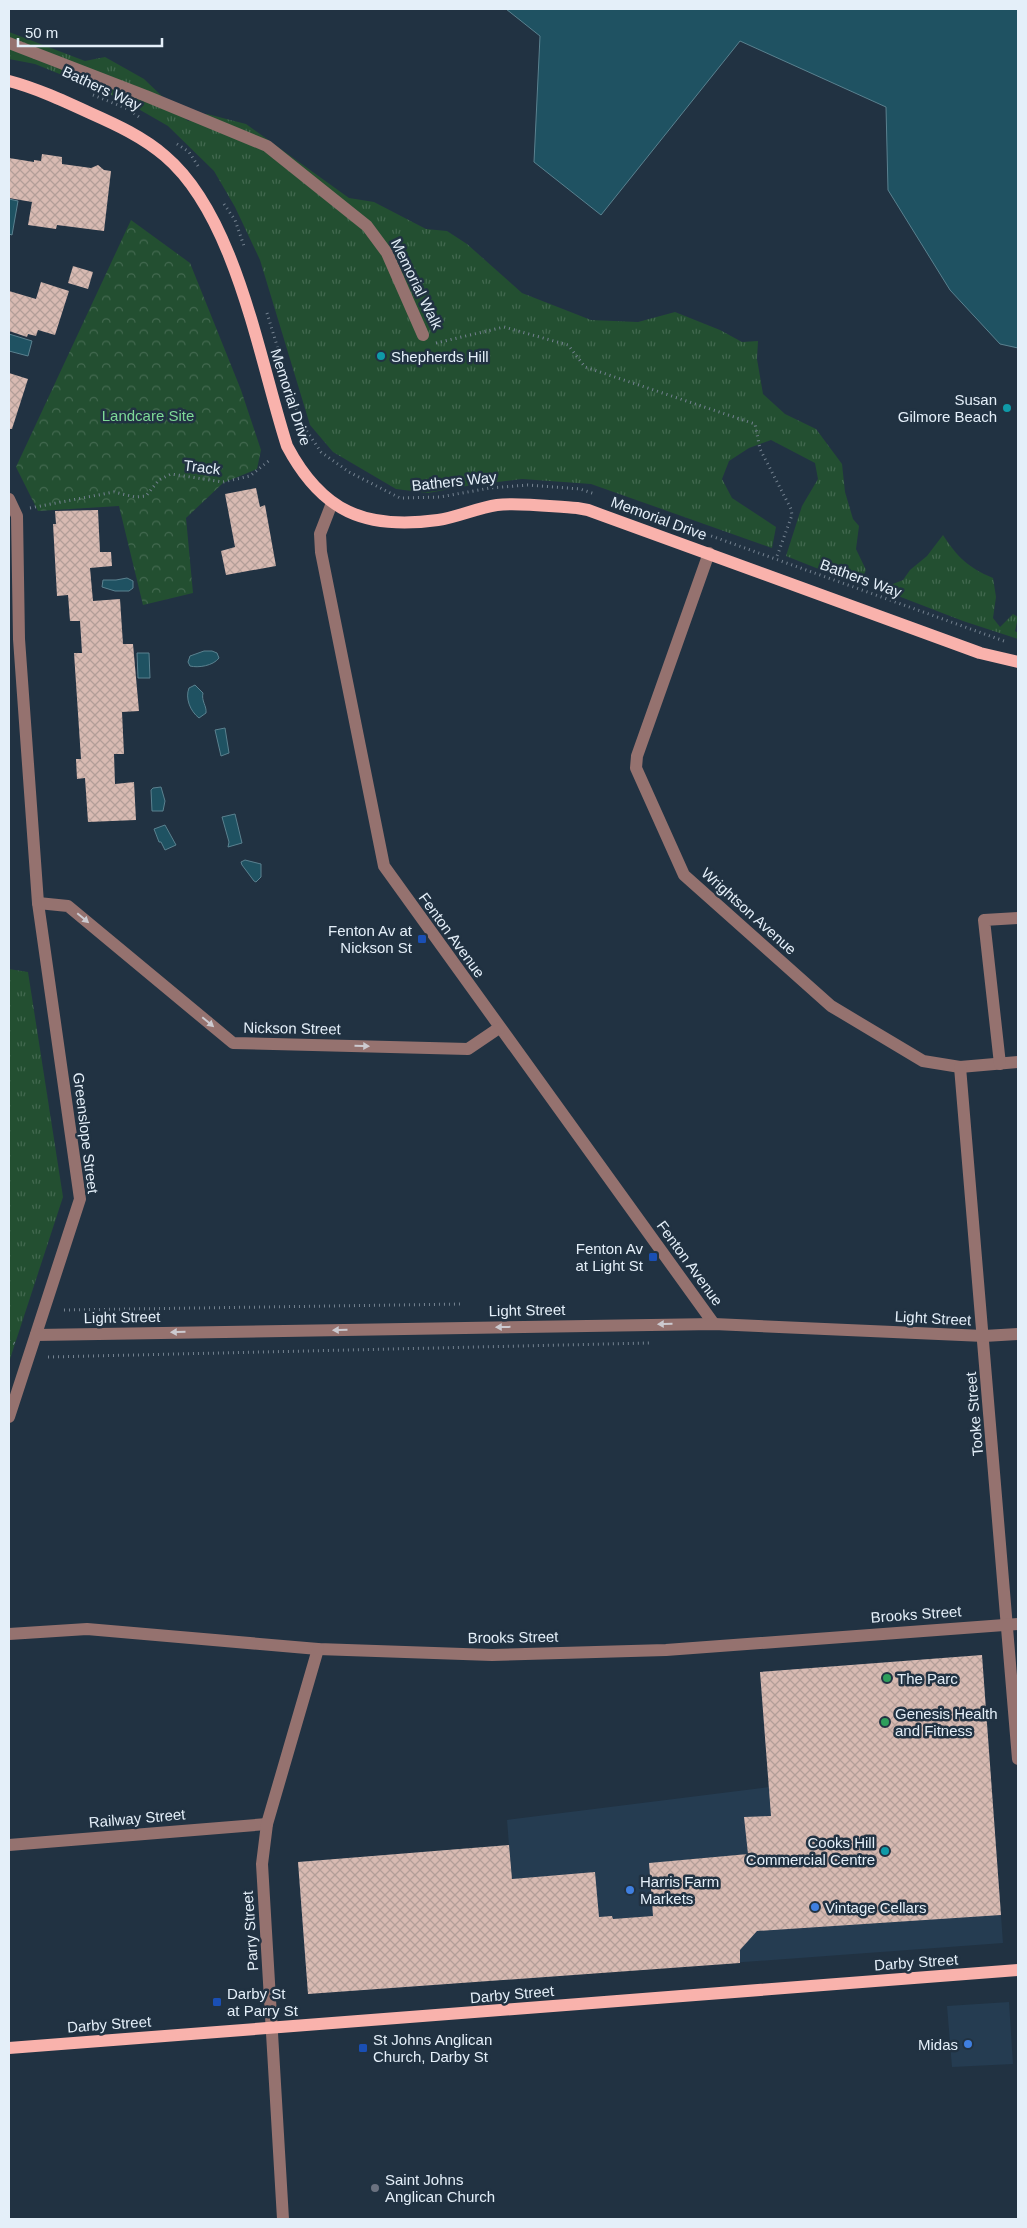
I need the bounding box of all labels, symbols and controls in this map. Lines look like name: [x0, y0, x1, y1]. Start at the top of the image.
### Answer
scale bar: [18, 15, 161, 47]
text: 50 m: [25, 24, 58, 41]
street label: Bathers Way: [60, 62, 145, 114]
street label: Memorial Walk: [388, 236, 446, 332]
street label: Memorial Drive: [267, 346, 315, 448]
place label: Shepherds Hill: [391, 348, 489, 365]
marker: Shepherds Hill: [375, 350, 387, 362]
place label: Susan Gilmore Beach: [898, 391, 997, 425]
marker: Susan Gilmore Beach: [1001, 402, 1013, 414]
park label: Landcare Site: [102, 407, 194, 424]
street label: Track: [183, 456, 222, 478]
street label: Bathers Way: [411, 468, 498, 494]
street label: Memorial Drive: [609, 493, 709, 543]
street label: Bathers Way: [818, 555, 904, 601]
street label: Wrightson Avenue: [698, 864, 800, 958]
street label: Fenton Avenue: [416, 889, 488, 981]
one-way arrow: [76, 912, 88, 924]
place label: Fenton Av at Nickson St: [328, 922, 413, 956]
marker: Fenton Av at Nickson St: [416, 933, 428, 945]
one-way arrow: [201, 1016, 214, 1027]
street label: Nickson Street: [243, 1019, 342, 1037]
one-way arrow: [355, 1042, 371, 1050]
street label: Greenslope Street: [70, 1072, 102, 1195]
street label: Fenton Avenue: [654, 1217, 726, 1309]
place label: Fenton Av at Light St: [575, 1240, 644, 1274]
marker: Fenton Av at Light St: [647, 1251, 659, 1263]
street label: Light Street: [488, 1301, 566, 1319]
street label: Light Street: [83, 1308, 161, 1326]
street label: Light Street: [894, 1308, 973, 1329]
one-way arrow: [657, 1321, 673, 1329]
one-way arrow: [495, 1323, 511, 1331]
one-way arrow: [332, 1326, 348, 1334]
one-way arrow: [170, 1328, 186, 1336]
street label: Tooke Street: [962, 1370, 986, 1457]
street label: Brooks Street: [870, 1602, 963, 1626]
street label: Brooks Street: [467, 1628, 559, 1646]
place label: The Parc: [897, 1670, 958, 1687]
marker: The Parc: [881, 1672, 893, 1684]
place label: Genesis Health and Fitness: [895, 1705, 998, 1739]
marker: Genesis Health and Fitness: [879, 1716, 891, 1728]
street label: Railway Street: [88, 1805, 187, 1831]
place label: Cooks Hill Commercial Centre: [746, 1834, 875, 1868]
marker: Cooks Hill Commercial Centre: [879, 1845, 891, 1857]
place label: Harris Farm Markets: [640, 1873, 719, 1907]
marker: Harris Farm Markets: [624, 1884, 636, 1896]
street label: Parry Street: [239, 1890, 261, 1972]
place label: Vintage Cellars: [825, 1899, 926, 1916]
marker: Vintage Cellars: [809, 1901, 821, 1913]
street label: Darby Street: [873, 1951, 959, 1973]
street label: Darby Street: [469, 1982, 556, 2006]
place label: Darby St at Parry St: [227, 1985, 299, 2019]
marker: Darby St at Parry St: [211, 1996, 223, 2008]
street label: Darby Street: [66, 2013, 152, 2035]
place label: St Johns Anglican Church, Darby St: [373, 2031, 492, 2065]
place label: Midas: [918, 2036, 958, 2053]
marker: Midas: [962, 2038, 974, 2050]
marker: St Johns Anglican Church, Darby St: [357, 2042, 369, 2054]
place label: Saint Johns Anglican Church: [385, 2171, 495, 2205]
marker: Saint Johns Anglican Church: [369, 2182, 381, 2194]

